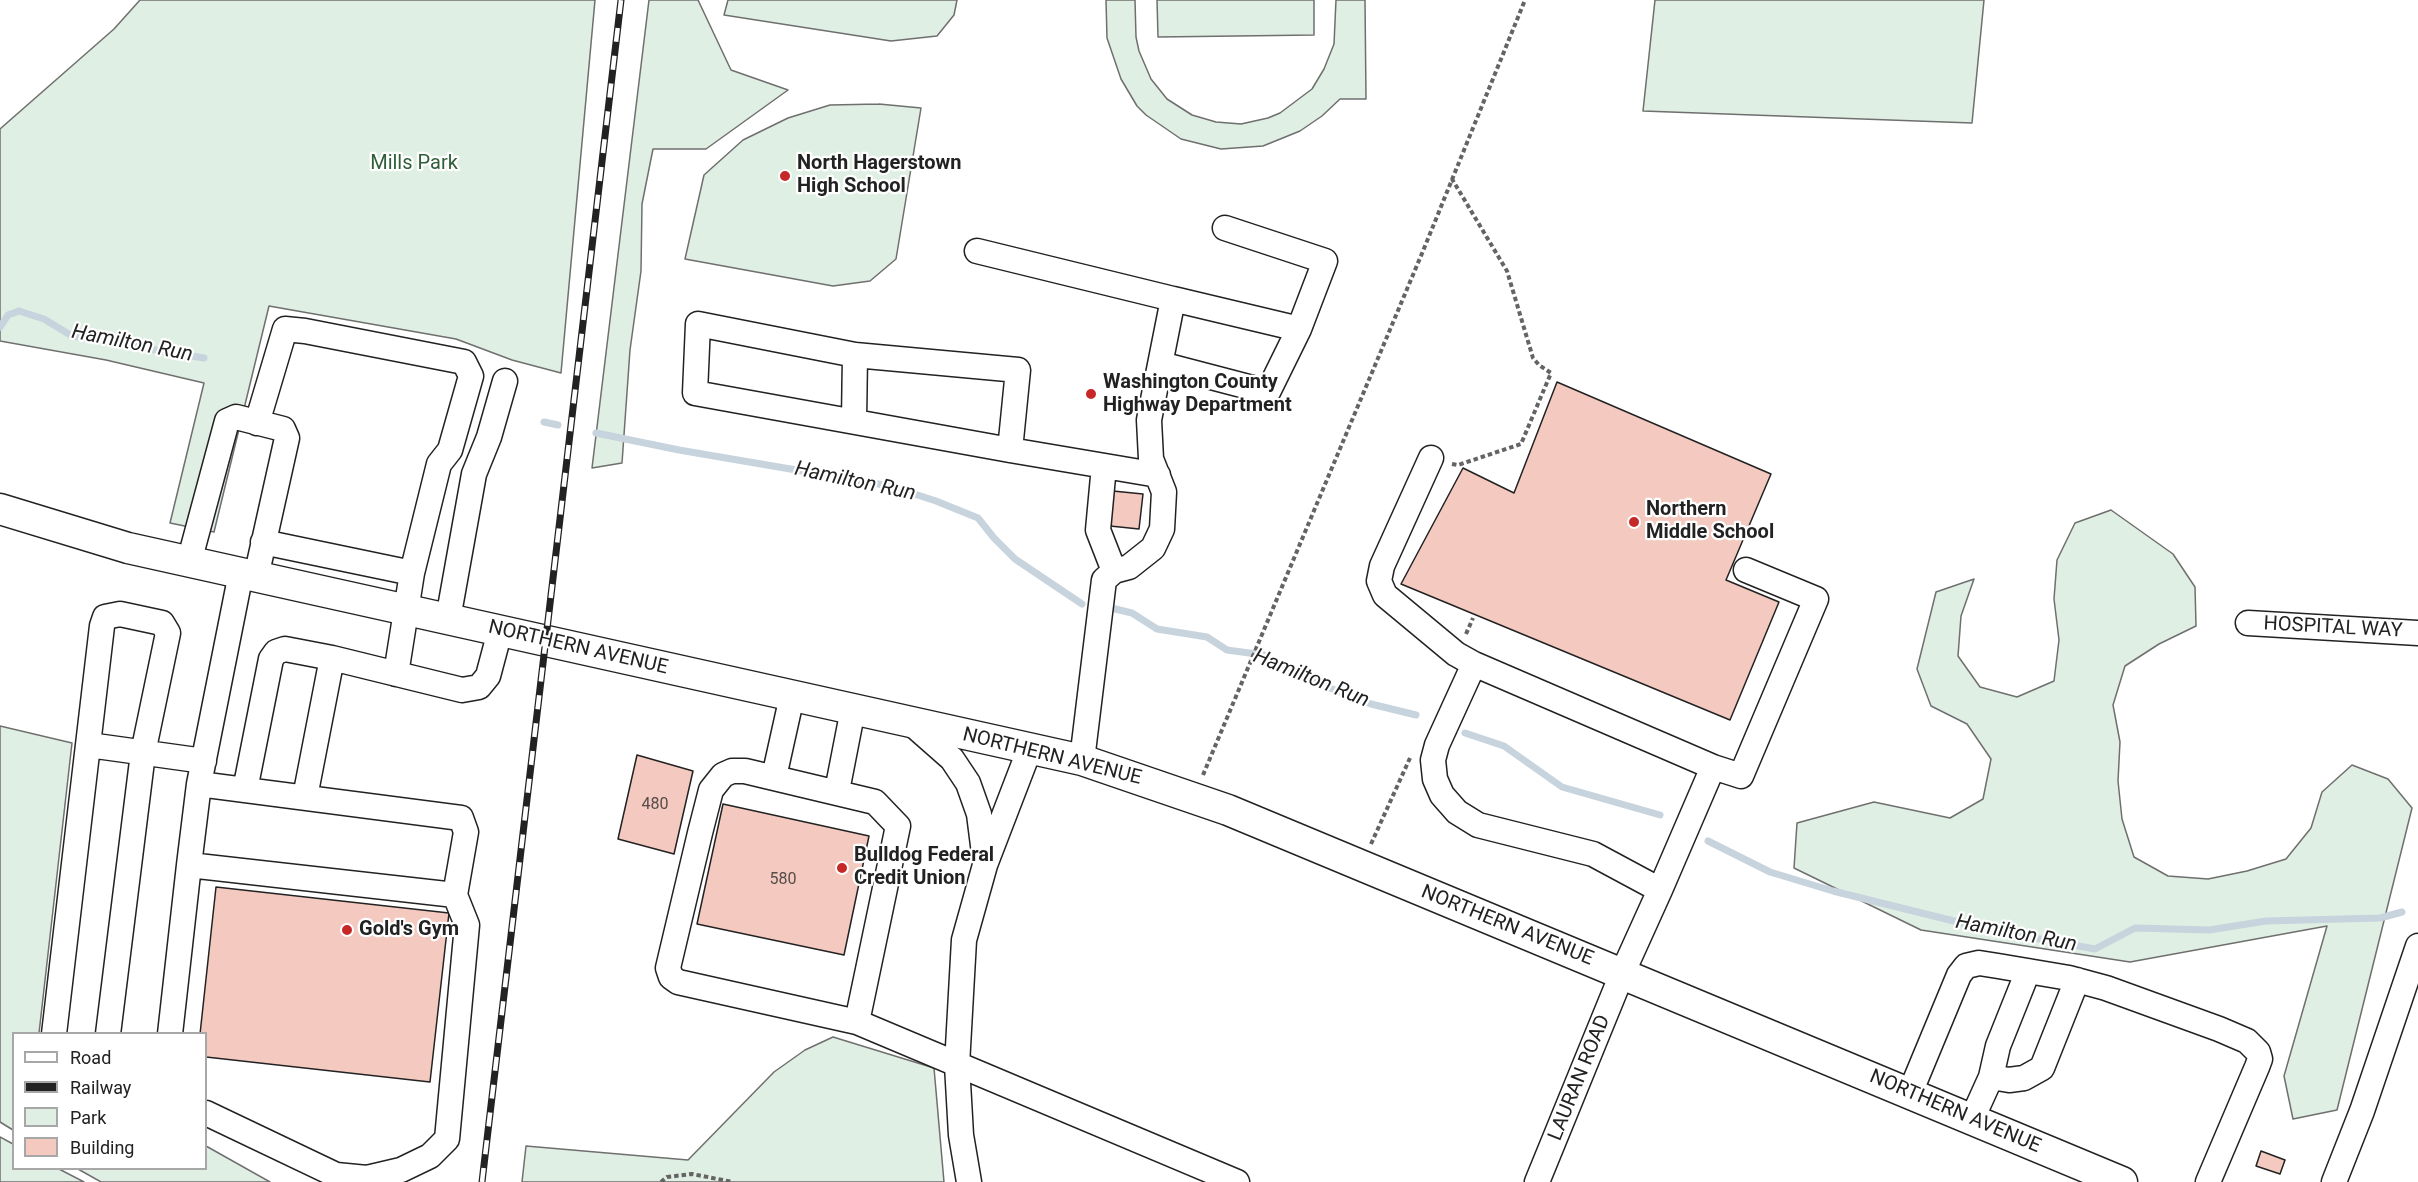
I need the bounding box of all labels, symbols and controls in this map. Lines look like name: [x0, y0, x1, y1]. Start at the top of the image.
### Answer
park label: Mills Park: [370, 152, 458, 176]
place label: North Hagerstown High School: [797, 152, 961, 199]
marker: North Hagerstown High School: [778, 169, 792, 183]
water label: Hamilton Run: [69, 320, 195, 368]
place label: Washington County Highway Department: [1103, 371, 1292, 418]
marker: Washington County Highway Department: [1084, 387, 1098, 401]
water label: Hamilton Run: [792, 457, 918, 507]
place label: Northern Middle School: [1646, 498, 1774, 545]
marker: Northern Middle School: [1627, 515, 1641, 529]
street label: HOSPITAL WAY: [2263, 612, 2403, 644]
street label: NORTHERN AVENUE: [486, 616, 670, 680]
water label: Hamilton Run: [1249, 644, 1373, 714]
street label: NORTHERN AVENUE: [960, 723, 1144, 791]
house number: 480: [642, 795, 668, 815]
place label: Bulldog Federal Credit Union: [854, 844, 994, 891]
marker: Bulldog Federal Credit Union: [835, 861, 849, 875]
house number: 580: [770, 870, 796, 890]
street label: NORTHERN AVENUE: [1417, 880, 1597, 972]
water label: Hamilton Run: [1953, 910, 2079, 958]
place label: Gold's Gym: [359, 918, 459, 942]
marker: Gold's Gym: [340, 923, 354, 937]
street label: LAURAN ROAD: [1544, 1012, 1616, 1144]
legend: [12, 1032, 207, 1170]
text: Road: [70, 1047, 111, 1068]
street label: NORTHERN AVENUE: [1866, 1065, 2044, 1159]
text: Railway: [70, 1077, 131, 1098]
text: Park: [70, 1107, 106, 1128]
text: Building: [70, 1137, 134, 1158]

